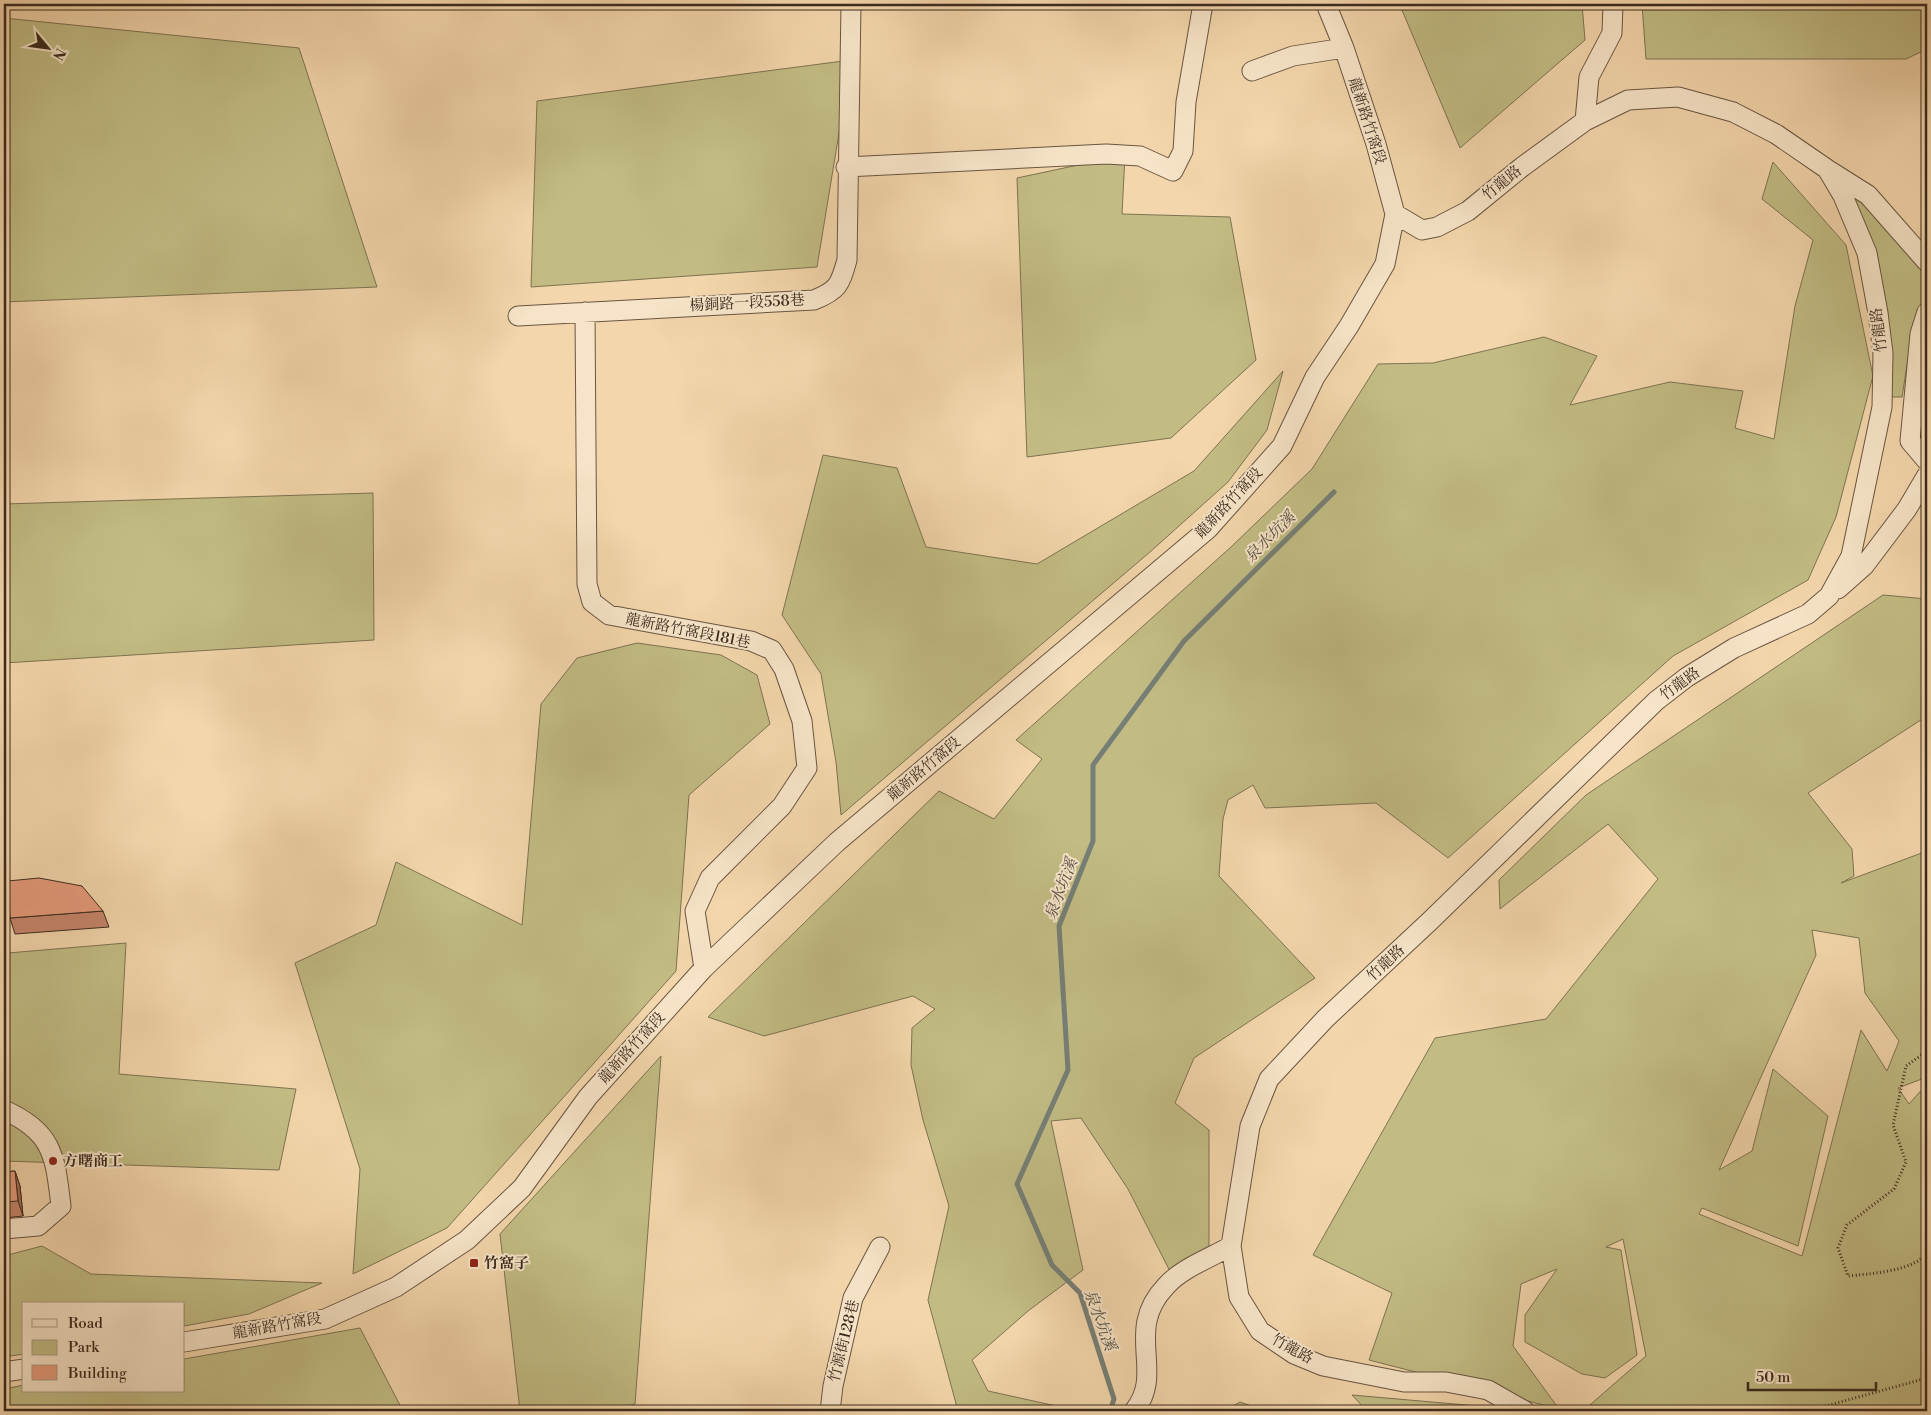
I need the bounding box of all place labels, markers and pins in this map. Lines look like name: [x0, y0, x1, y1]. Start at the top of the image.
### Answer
place label: 方曙商工: [63, 1152, 123, 1171]
marker: 方曙商工: [47, 1155, 59, 1167]
place label: 竹窩子: [484, 1254, 529, 1273]
marker: 竹窩子: [468, 1257, 480, 1269]

